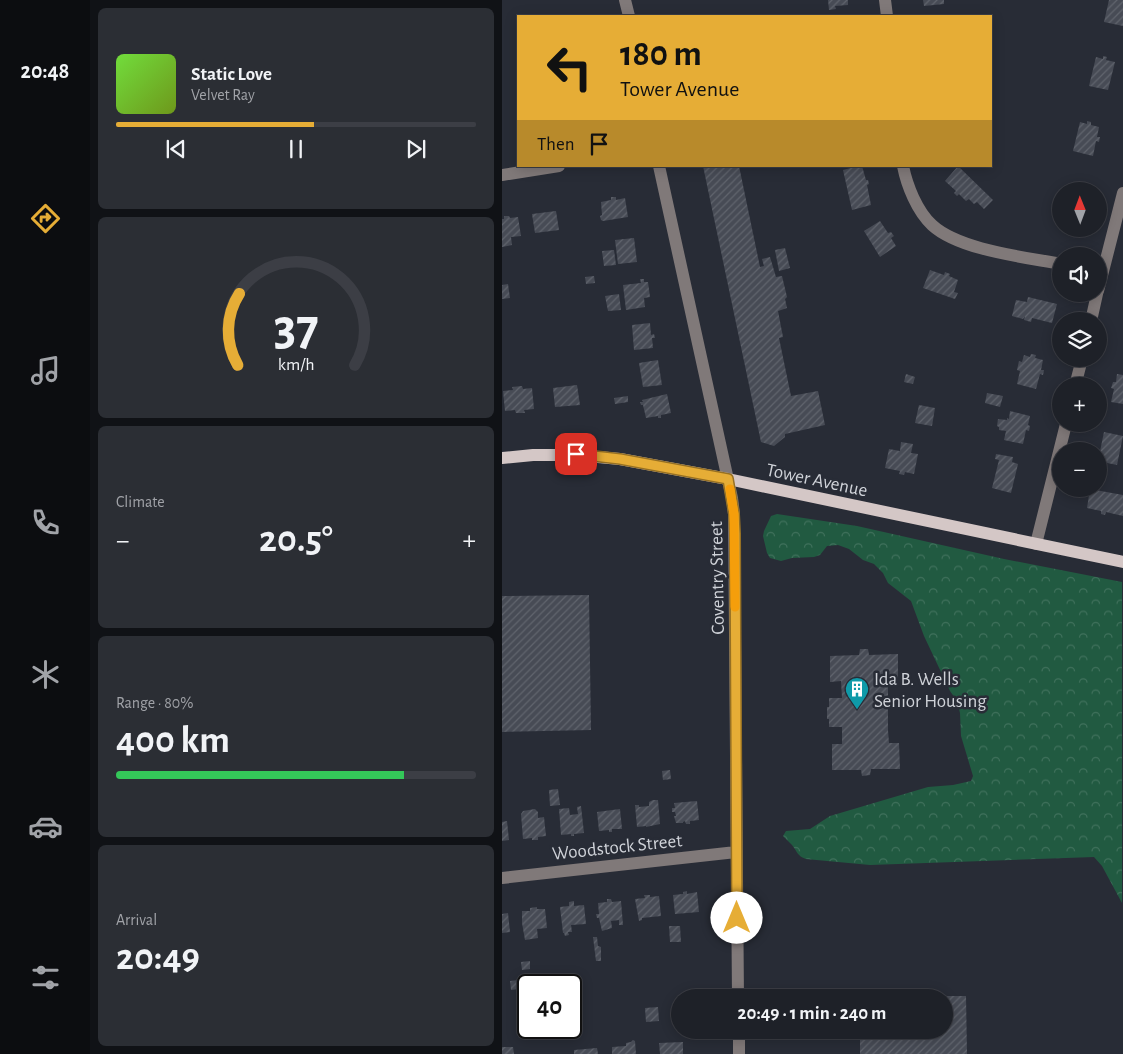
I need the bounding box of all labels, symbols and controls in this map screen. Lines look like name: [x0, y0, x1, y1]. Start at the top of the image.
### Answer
icon: left: [537, 35, 602, 100]
text: 180 m: [620, 37, 702, 72]
text: 20:48: [21, 60, 69, 82]
text: Static Love: [191, 65, 272, 84]
text: Tower Avenue: [620, 78, 739, 100]
text: Velvet Ray: [191, 87, 255, 103]
icon: arrive: [585, 130, 613, 158]
icon: previous: [162, 135, 190, 163]
icon: pause: [282, 135, 310, 163]
icon: next: [402, 135, 430, 163]
text: Then: [537, 135, 575, 154]
north arrow: [1052, 182, 1107, 238]
map controls: [1052, 182, 1107, 497]
icon: directions: [28, 201, 63, 236]
button: sound: [1052, 247, 1107, 302]
text: 37: [274, 302, 318, 354]
button: layers: [1052, 312, 1107, 367]
icon: music: [28, 353, 63, 388]
text: km/h: [278, 356, 314, 374]
button: +: [1052, 377, 1107, 432]
pin: [555, 433, 597, 475]
icon: arrive: [562, 440, 590, 468]
button: −: [1052, 442, 1107, 497]
street label: Tower Avenue: [764, 460, 869, 500]
text: Climate: [116, 494, 165, 510]
icon: phone: [28, 505, 63, 540]
text: 20.5°: [259, 521, 333, 559]
street label: Coventry Street: [707, 521, 728, 635]
text: −: [116, 527, 129, 555]
text: +: [463, 527, 476, 555]
icon: climate: [28, 657, 63, 692]
place label: Ida B. Wells Senior Housing: [874, 670, 987, 711]
building icon: Ida B. Wells Senior Housing: [844, 676, 870, 710]
text: Range · 80%: [116, 695, 193, 711]
text: 400 km: [116, 722, 230, 760]
icon: car: [28, 809, 63, 844]
street label: Woodstock Street: [551, 831, 683, 864]
position arrow: [710, 891, 762, 943]
text: Arrival: [116, 912, 157, 928]
text: 20:49: [116, 939, 200, 977]
icon: filters: [28, 960, 63, 995]
speed limit sign: 40: [517, 974, 582, 1039]
text: 20:49 · 1 min · 240 m: [738, 1004, 886, 1023]

